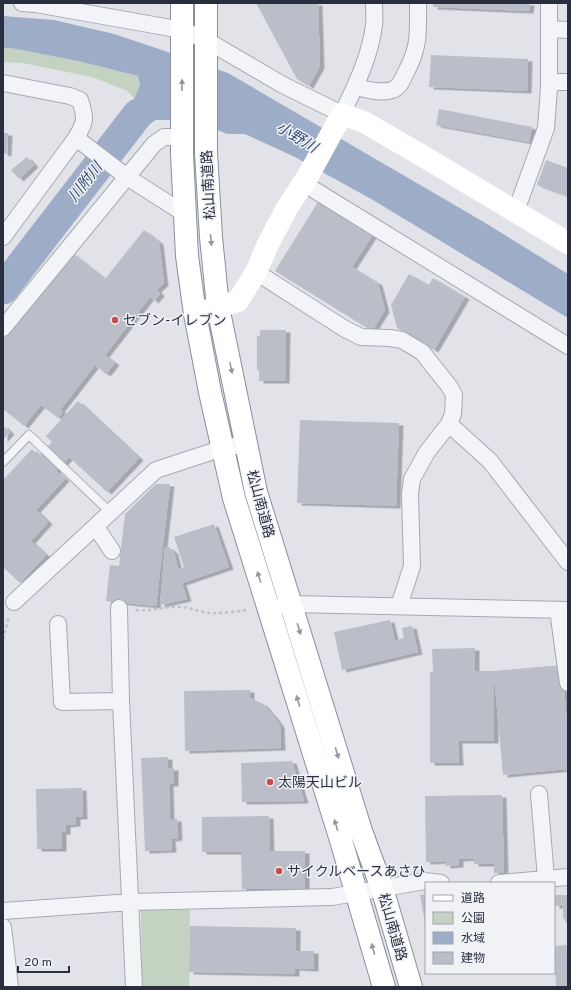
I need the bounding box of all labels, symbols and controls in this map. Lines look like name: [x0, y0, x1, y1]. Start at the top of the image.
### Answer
one-way arrow: [179, 78, 185, 91]
water label: 小野川: [272, 119, 322, 159]
street label: 松山南道路: [199, 150, 220, 220]
water label: 川附川: [65, 158, 109, 207]
one-way arrow: [208, 234, 215, 246]
place label: セブン-イレブン: [123, 312, 227, 330]
marker: セブン-イレブン: [110, 315, 120, 325]
one-way arrow: [228, 362, 234, 374]
street label: 松山南道路: [242, 468, 277, 540]
one-way arrow: [256, 570, 262, 582]
one-way arrow: [296, 623, 302, 635]
one-way arrow: [294, 694, 300, 706]
one-way arrow: [334, 748, 340, 760]
place label: 太陽天山ビル: [278, 775, 362, 792]
marker: 太陽天山ビル: [265, 777, 275, 787]
one-way arrow: [333, 819, 339, 831]
place label: サイクルベースあさひ: [287, 864, 426, 881]
marker: サイクルベースあさひ: [274, 866, 284, 876]
legend: [425, 882, 555, 974]
street label: 松山南道路: [374, 891, 409, 963]
text: 道路: [461, 891, 485, 907]
text: 公園: [461, 911, 485, 927]
text: 水域: [461, 931, 485, 947]
one-way arrow: [370, 943, 376, 955]
scale bar: [18, 948, 69, 974]
text: 建物: [461, 951, 485, 967]
text: 20 m: [24, 955, 52, 971]

